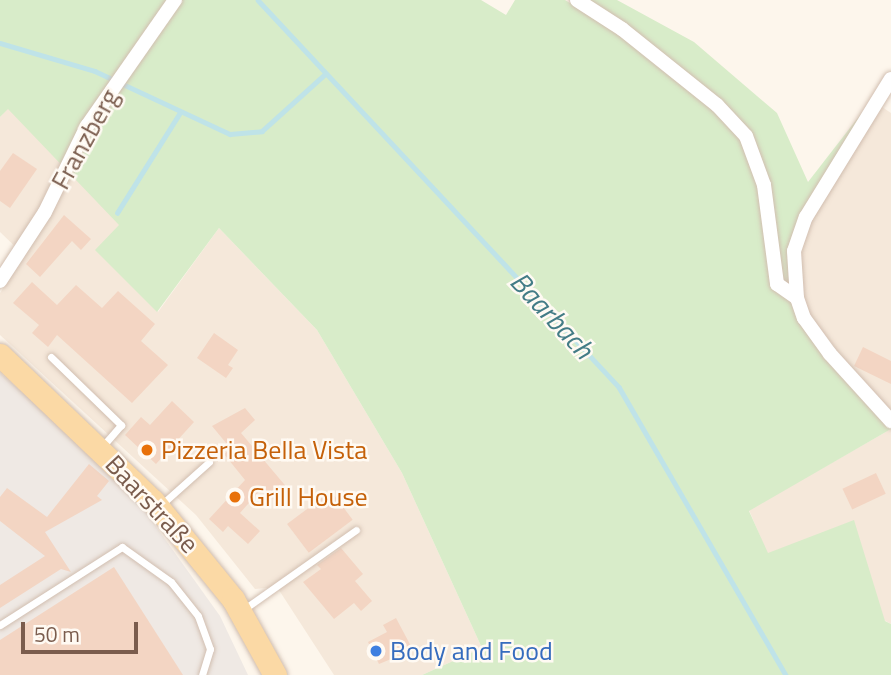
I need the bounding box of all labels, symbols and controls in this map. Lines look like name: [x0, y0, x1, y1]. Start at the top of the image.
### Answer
street label: Franzberg: [45, 83, 125, 195]
water label: Baarbach: [503, 265, 601, 365]
place label: Pizzeria Bella Vista: [161, 434, 367, 466]
marker: Pizzeria Bella Vista: [139, 442, 155, 458]
street label: Baarstraße: [99, 449, 205, 559]
place label: Grill House: [249, 481, 368, 513]
marker: Grill House: [227, 489, 243, 505]
scale bar: [24, 608, 142, 652]
text: 50 m: [34, 618, 80, 650]
place label: Body and Food: [390, 635, 553, 667]
marker: Body and Food: [368, 643, 384, 659]

